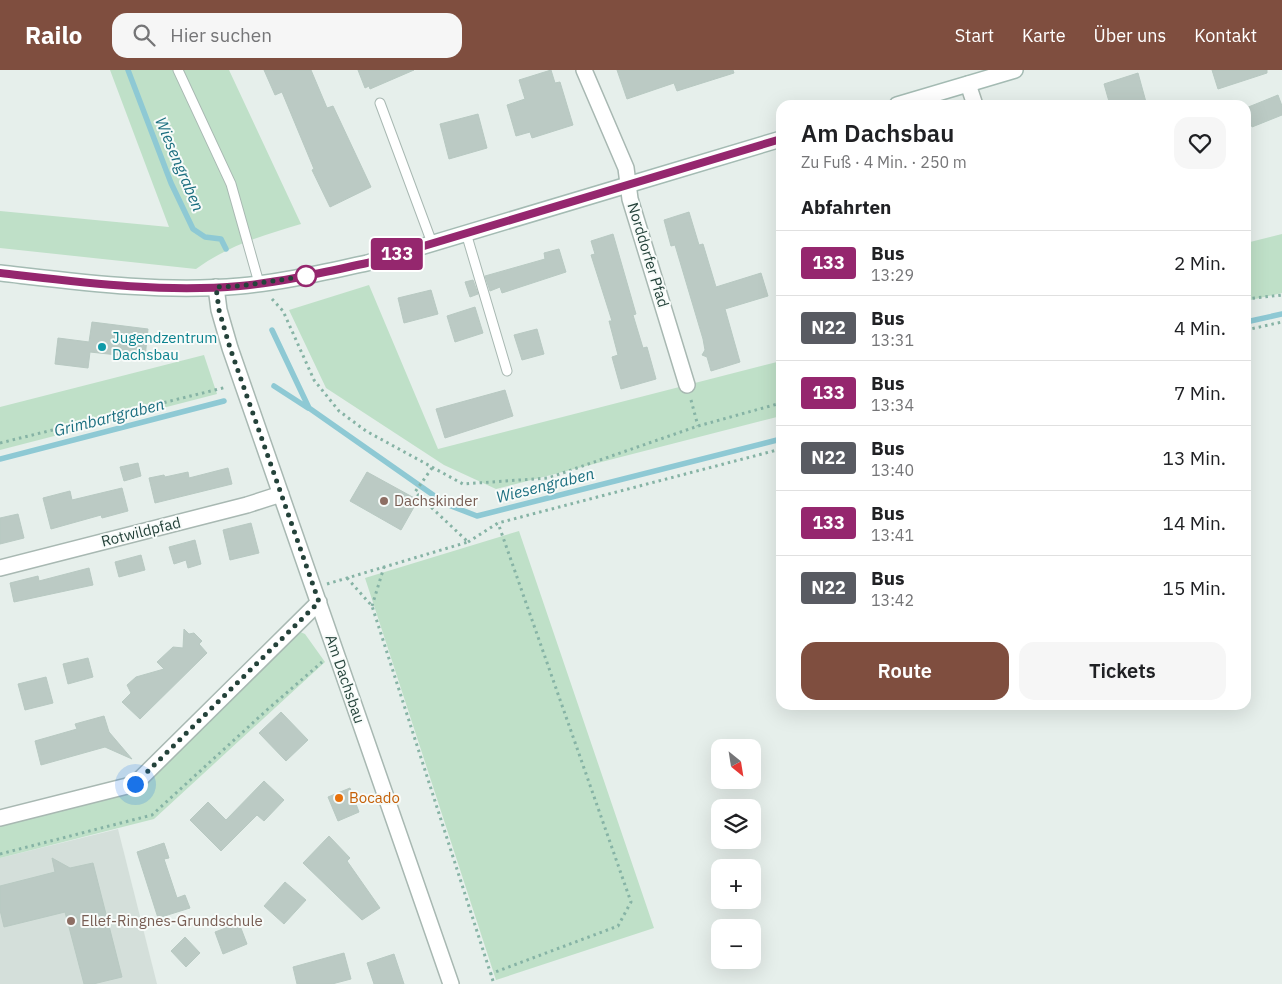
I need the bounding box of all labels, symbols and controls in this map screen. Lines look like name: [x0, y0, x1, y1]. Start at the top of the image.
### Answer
search box: [112, 13, 462, 58]
text: Railo: [25, 19, 82, 51]
icon: search: [130, 21, 158, 49]
text: Hier suchen: [170, 23, 272, 47]
text: Start: [955, 24, 994, 47]
text: Karte: [1022, 24, 1066, 47]
text: Über uns: [1094, 24, 1166, 47]
text: Kontakt: [1194, 24, 1257, 47]
water label: Wiesengraben: [151, 114, 209, 214]
text: Am Dachsbau: [801, 117, 954, 149]
button: heart: [1174, 117, 1226, 169]
text: Zu Fuß · 4 Min. · 250 m: [801, 152, 967, 172]
text: Abfahrten: [801, 195, 891, 219]
street label: Norddorfer Pfad: [624, 200, 673, 310]
line badge: 133: [368, 238, 426, 270]
text: Bus: [871, 241, 905, 265]
text: 133: [381, 242, 413, 265]
text: 133: [812, 251, 845, 274]
text: 2 Min.: [1174, 251, 1226, 275]
unlabelled marker: [295, 265, 317, 287]
text: 13:29: [871, 265, 914, 285]
text: Bus: [871, 306, 905, 330]
text: N22: [811, 316, 846, 339]
text: 4 Min.: [1174, 316, 1226, 340]
place label: Jugendzentrum Dachsbau: [112, 328, 217, 364]
text: 13:31: [871, 330, 914, 350]
marker: Jugendzentrum Dachsbau: [96, 341, 108, 353]
text: Bus: [871, 371, 905, 395]
text: 133: [812, 381, 845, 404]
text: 7 Min.: [1174, 381, 1226, 405]
water label: Grimbartgraben: [52, 394, 166, 440]
text: 13:34: [871, 395, 914, 415]
text: Bus: [871, 436, 905, 460]
text: N22: [811, 446, 846, 469]
text: 13 Min.: [1163, 446, 1226, 470]
text: 13:40: [871, 460, 914, 480]
water label: Wiesengraben: [494, 463, 596, 507]
place label: Dachskinder: [394, 491, 479, 510]
marker: Dachskinder: [378, 495, 390, 507]
text: Bus: [871, 501, 905, 525]
text: 133: [812, 511, 845, 534]
text: 14 Min.: [1163, 511, 1226, 535]
street label: Rotwildpfad: [99, 512, 183, 551]
text: 13:41: [871, 525, 914, 545]
text: Bus: [871, 566, 905, 590]
text: N22: [811, 576, 846, 599]
text: 15 Min.: [1163, 576, 1226, 600]
text: 13:42: [871, 590, 914, 610]
street label: Am Dachsbau: [321, 632, 370, 726]
button: Route: [801, 642, 1009, 700]
button: Tickets: [1019, 642, 1226, 700]
north arrow: [711, 739, 761, 789]
map controls: [711, 739, 761, 969]
your location: [123, 772, 148, 797]
place label: Bocado: [349, 788, 400, 807]
marker: Bocado: [333, 792, 345, 804]
button: layers: [711, 799, 761, 849]
button: +: [711, 859, 761, 909]
place label: Ellef-Ringnes-Grundschule: [81, 911, 263, 930]
marker: Ellef-Ringnes-Grundschule: [65, 915, 77, 927]
button: −: [711, 919, 761, 969]

